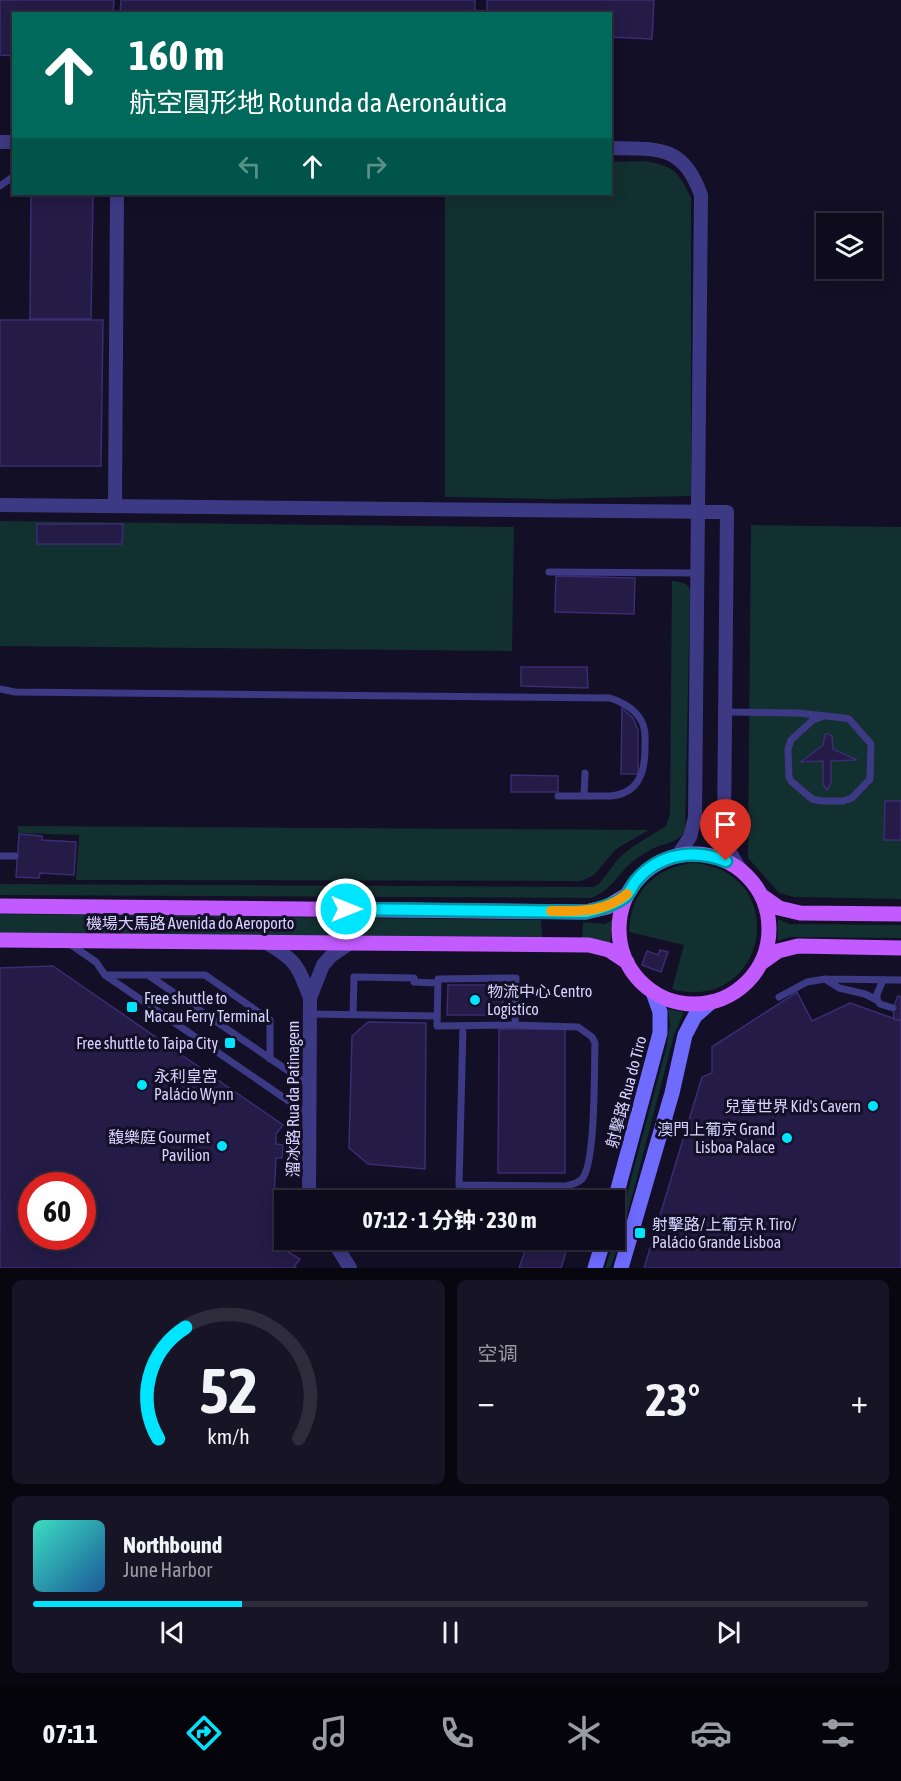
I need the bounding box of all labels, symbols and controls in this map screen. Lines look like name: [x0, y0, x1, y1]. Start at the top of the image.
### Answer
text: 160 m: [129, 31, 224, 79]
icon: ahead: [30, 36, 108, 114]
text: 航空圓形地 Rotunda da Aeronáutica: [129, 87, 507, 118]
icon: left: [233, 150, 266, 183]
icon: ahead: [296, 150, 329, 183]
icon: right: [359, 150, 392, 183]
map controls: [816, 213, 882, 279]
button: layers: [816, 213, 882, 279]
pin: [700, 799, 751, 861]
icon: arrive: [709, 808, 742, 841]
position arrow: [314, 877, 378, 941]
street label: 機場大馬路 Avenida do Aeroporto: [86, 914, 294, 933]
place label: 物流中心 Centro Logistico: [487, 982, 592, 1019]
place label: Free shuttle to Macau Ferry Terminal: [144, 989, 271, 1026]
marker: 物流中心 Centro Logistico: [468, 993, 482, 1007]
marker: Free shuttle to Macau Ferry Terminal: [125, 1000, 139, 1014]
street label: 溜冰路 Rua da Patinagem: [284, 1021, 303, 1177]
place label: Free shuttle to Taipa City: [76, 1034, 218, 1053]
street label: 射擊路 Rua do Tiro: [602, 1034, 650, 1150]
marker: Free shuttle to Taipa City: [223, 1036, 237, 1050]
place label: 永利皇宮 Palácio Wynn: [154, 1067, 234, 1104]
marker: 永利皇宮 Palácio Wynn: [135, 1078, 149, 1092]
place label: 兒童世界 Kid's Cavern: [724, 1097, 861, 1115]
marker: 兒童世界 Kid's Cavern: [866, 1099, 880, 1113]
place label: 澳門上葡京 Grand Lisboa Palace: [657, 1120, 775, 1156]
place label: 馥樂庭 Gourmet Pavilion: [108, 1128, 210, 1164]
marker: 澳門上葡京 Grand Lisboa Palace: [780, 1131, 794, 1145]
marker: 馥樂庭 Gourmet Pavilion: [215, 1139, 229, 1153]
speed limit sign: 60: [18, 1172, 96, 1250]
text: 07:12 · 1 分钟 · 230 m: [363, 1207, 536, 1233]
place label: 射擊路/上葡京 R. Tiro/ Palácio Grande Lisboa: [652, 1215, 797, 1251]
marker: 射擊路/上葡京 R. Tiro/ Palácio Grande Lisboa: [633, 1226, 647, 1240]
text: 空调: [478, 1342, 518, 1365]
text: 52: [199, 1355, 258, 1426]
text: 23°: [645, 1374, 700, 1426]
text: −: [478, 1382, 495, 1420]
text: +: [851, 1382, 868, 1420]
text: km/h: [207, 1424, 250, 1449]
text: Northbound: [123, 1532, 222, 1558]
text: June Harbor: [123, 1558, 212, 1581]
icon: previous: [156, 1616, 189, 1649]
icon: pause: [434, 1616, 467, 1649]
icon: next: [712, 1616, 745, 1649]
icon: directions: [183, 1712, 225, 1754]
icon: music: [309, 1712, 351, 1754]
icon: phone: [436, 1712, 478, 1754]
icon: climate: [563, 1712, 605, 1754]
icon: car: [690, 1712, 732, 1754]
icon: filters: [817, 1712, 859, 1754]
text: 07:11: [42, 1718, 98, 1749]

